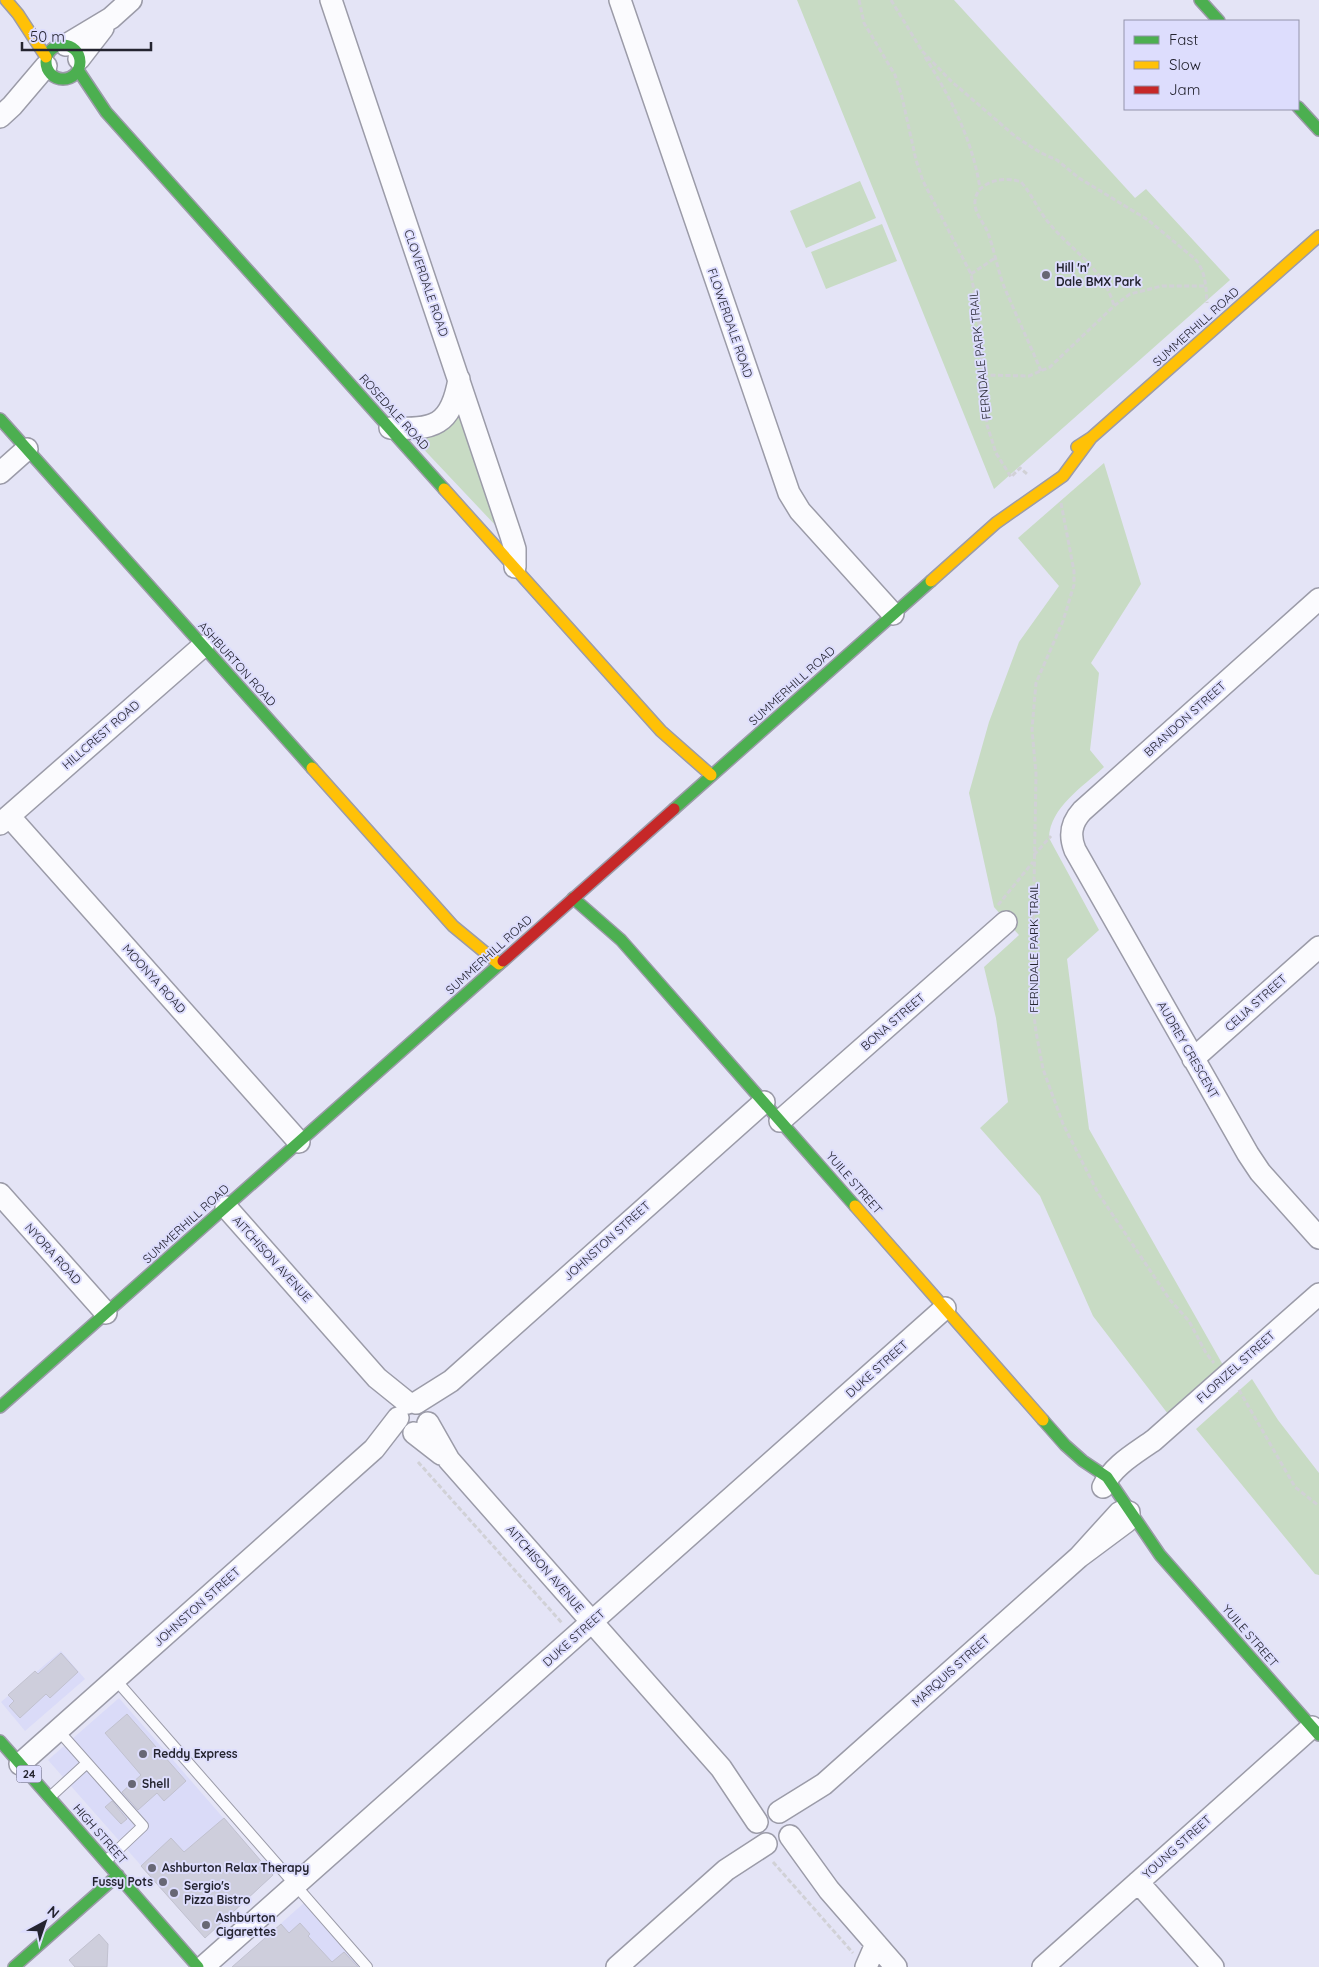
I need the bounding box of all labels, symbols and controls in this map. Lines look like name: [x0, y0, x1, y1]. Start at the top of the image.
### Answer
scale bar: [22, 20, 151, 52]
legend: [1124, 20, 1299, 110]
text: 50 m: [30, 27, 65, 46]
text: Fast: [1169, 30, 1198, 49]
text: Slow: [1169, 55, 1201, 74]
text: Jam: [1169, 80, 1200, 99]
street label: CLOVERDALE ROAD: [401, 227, 452, 339]
place label: Hill 'n' Dale BMX Park: [1056, 260, 1142, 289]
street label: FLOWERDALE ROAD: [705, 266, 756, 380]
marker: Hill 'n' Dale BMX Park: [1040, 269, 1052, 281]
street label: SUMMERHILL ROAD: [1149, 284, 1242, 369]
street label: FERNDALE PARK TRAIL: [965, 289, 994, 420]
street label: ROSEDALE ROAD: [356, 371, 433, 453]
street label: ASHBURTON ROAD: [195, 618, 280, 709]
street label: SUMMERHILL ROAD: [745, 643, 838, 728]
street label: BRANDON STREET: [1141, 678, 1229, 759]
street label: HILLCREST ROAD: [59, 697, 143, 772]
street label: FERNDALE PARK TRAIL: [1026, 883, 1041, 1013]
street label: SUMMERHILL ROAD: [442, 912, 535, 997]
street label: MOONYA ROAD: [119, 941, 190, 1017]
street label: CELIA STREET: [1222, 971, 1290, 1034]
street label: BONA STREET: [858, 990, 928, 1053]
street label: AUDREY CRESCENT: [1155, 998, 1222, 1101]
street label: YUILE STREET: [823, 1148, 885, 1217]
street label: SUMMERHILL ROAD: [139, 1181, 232, 1266]
street label: JOHNSTON STREET: [560, 1198, 653, 1283]
street label: AITCHISON AVENUE: [230, 1212, 315, 1305]
street label: NYORA ROAD: [22, 1220, 85, 1288]
street label: FLORIZEL STREET: [1193, 1327, 1278, 1406]
street label: DUKE STREET: [843, 1337, 911, 1400]
street label: AITCHISON AVENUE: [503, 1522, 587, 1616]
street label: JOHNSTON STREET: [150, 1564, 243, 1649]
street label: YUILE STREET: [1219, 1601, 1281, 1670]
street label: DUKE STREET: [540, 1606, 608, 1669]
street label: MARQUIS STREET: [909, 1632, 993, 1709]
place label: Reddy Express: [153, 1746, 238, 1761]
marker: Reddy Express: [137, 1748, 149, 1760]
road number: 24: [16, 1766, 42, 1782]
place label: Shell: [142, 1776, 170, 1791]
marker: Shell: [126, 1778, 138, 1790]
street label: HIGH STREET: [70, 1801, 131, 1867]
street label: YOUNG STREET: [1139, 1812, 1214, 1881]
place label: Ashburton Relax Therapy: [162, 1860, 309, 1875]
marker: Ashburton Relax Therapy: [146, 1862, 158, 1874]
place label: Fussy Pots: [92, 1874, 153, 1889]
marker: Fussy Pots: [157, 1876, 169, 1888]
place label: Sergio's Pizza Bistro: [184, 1878, 251, 1907]
marker: Sergio's Pizza Bistro: [168, 1887, 180, 1899]
north arrow: [20, 1897, 70, 1947]
text: N: [44, 1902, 63, 1922]
place label: Ashburton Cigarettes: [216, 1910, 276, 1939]
marker: Ashburton Cigarettes: [200, 1919, 212, 1931]

